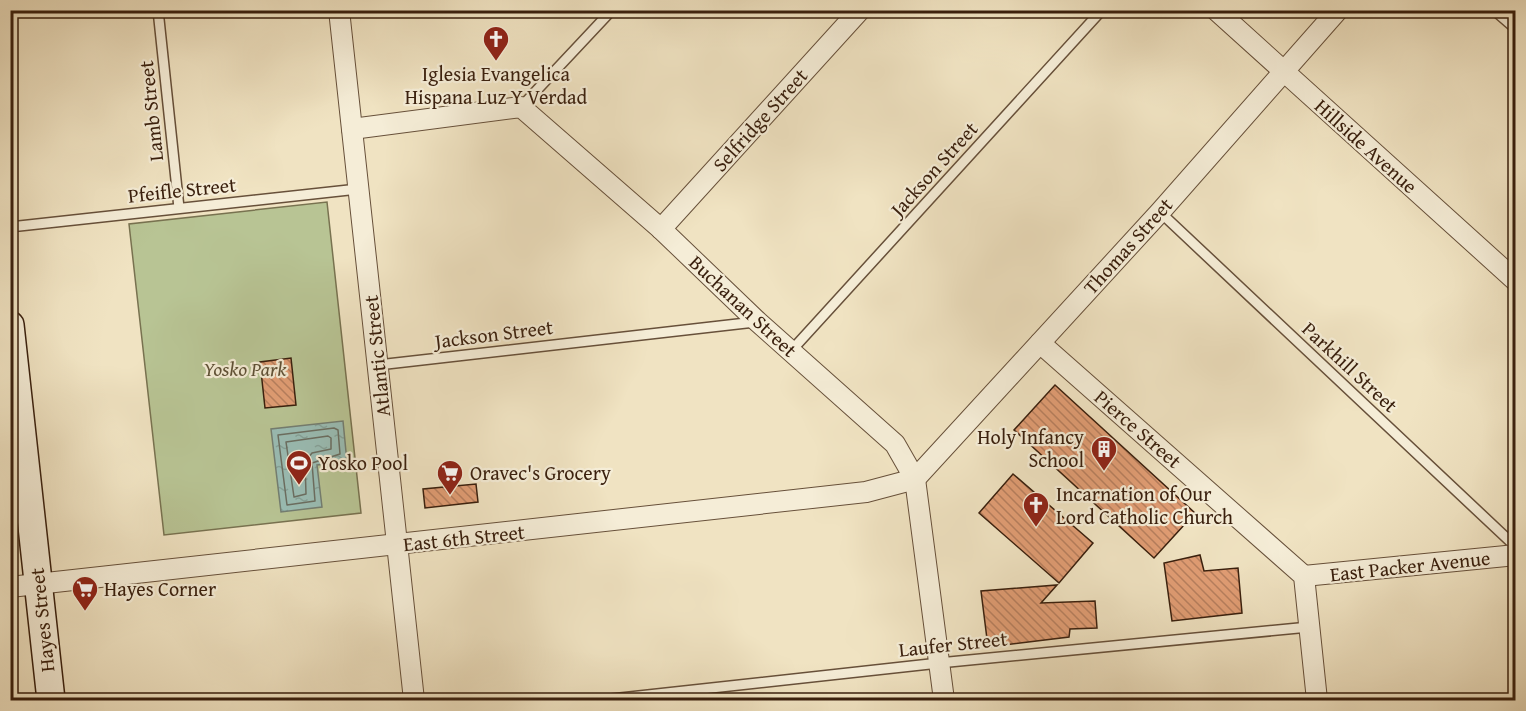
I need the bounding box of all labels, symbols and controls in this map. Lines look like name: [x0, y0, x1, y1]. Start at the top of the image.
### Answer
church icon: Iglesia Evangelica Hispana Luz Y Verdad: [481, 24, 511, 62]
street label: Lamb Street: [131, 59, 170, 163]
place label: Iglesia Evangelica Hispana Luz Y Verdad: [405, 59, 588, 111]
street label: Selfridge Street: [705, 62, 814, 178]
street label: Hillside Avenue: [1308, 91, 1424, 200]
street label: Jackson Street: [881, 115, 984, 225]
street label: Pfeifle Street: [126, 169, 237, 210]
street label: Thomas Street: [1076, 191, 1179, 300]
street label: Buchanan Street: [683, 248, 804, 363]
street label: Atlantic Street: [356, 294, 397, 418]
street label: Jackson Street: [430, 312, 555, 356]
street label: Parkhill Street: [1296, 315, 1405, 419]
park label: Yosko Park: [203, 354, 287, 383]
street label: Pierce Street: [1088, 383, 1188, 475]
place label: Holy Infancy School: [977, 422, 1084, 474]
building icon: Holy Infancy School: [1089, 434, 1119, 472]
sports icon: Yosko Pool: [284, 448, 314, 486]
place label: Yosko Pool: [318, 448, 409, 477]
supermarket icon: Oravec's Grocery: [435, 458, 465, 496]
place label: Oravec's Grocery: [470, 458, 611, 487]
place label: Incarnation of Our Lord Catholic Church: [1056, 479, 1233, 531]
church icon: Incarnation of Our Lord Catholic Church: [1021, 490, 1051, 528]
street label: East 6th Street: [402, 517, 526, 558]
street label: East Packer Avenue: [1328, 543, 1492, 588]
street label: Hayes Street: [22, 567, 61, 674]
supermarket icon: Hayes Corner: [70, 574, 100, 612]
place label: Hayes Corner: [104, 574, 216, 603]
street label: Laufer Street: [897, 623, 1009, 664]

